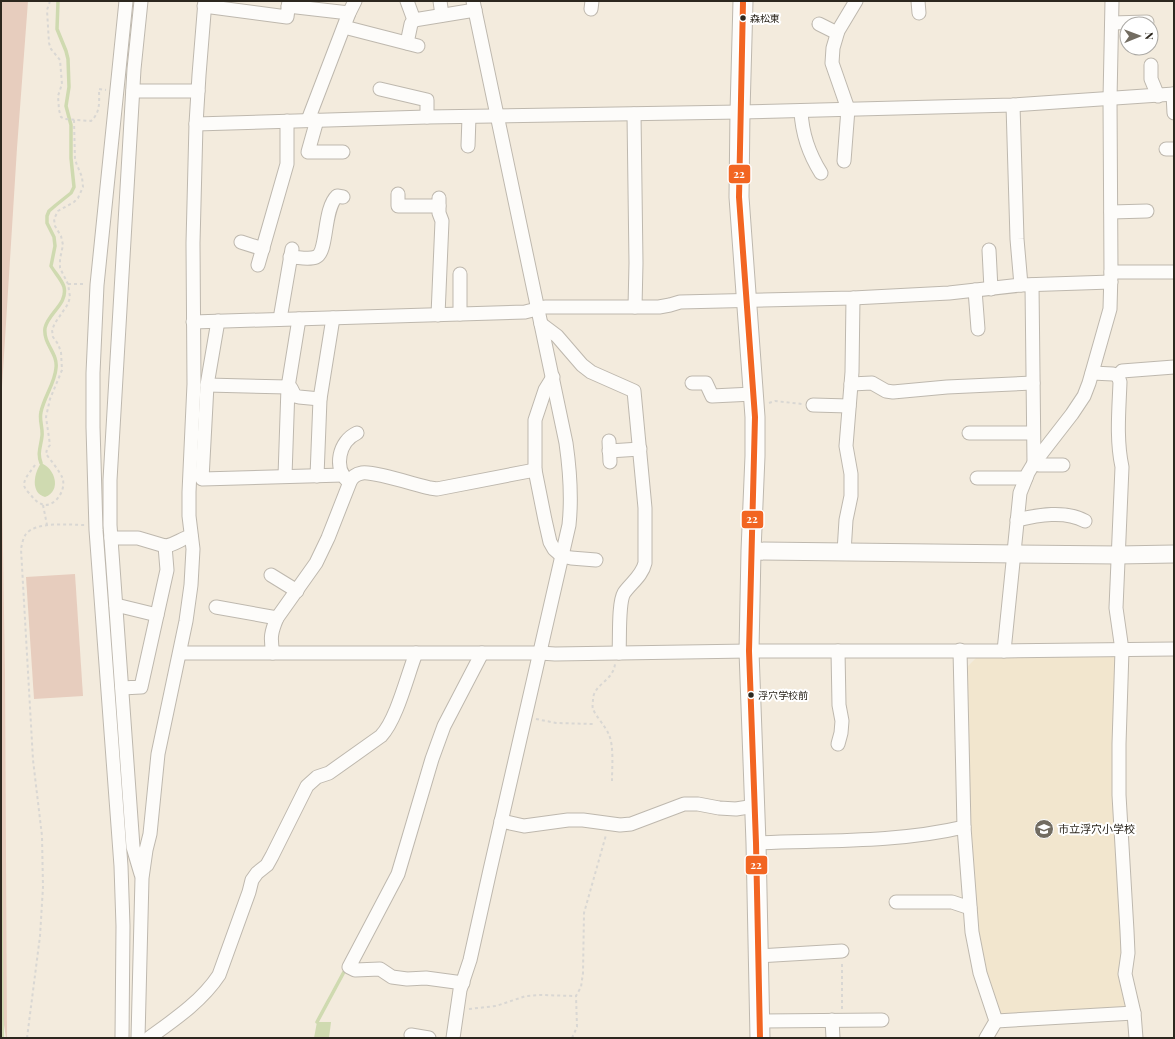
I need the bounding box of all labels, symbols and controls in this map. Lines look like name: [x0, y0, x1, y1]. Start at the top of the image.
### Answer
place label: 森松東: [750, 11, 780, 25]
marker: 森松東: [738, 13, 748, 23]
north arrow: [1119, 16, 1159, 56]
text: N: [1142, 32, 1157, 40]
line badge: 22: [728, 164, 751, 184]
text: 22: [733, 166, 745, 181]
line badge: 22: [741, 510, 764, 529]
text: 22: [746, 511, 758, 526]
place label: 浮穴学校前: [758, 688, 808, 702]
marker: 浮穴学校前: [746, 690, 756, 700]
school or university icon: 市立浮穴小学校: [1033, 818, 1055, 840]
place label: 市立浮穴小学校: [1058, 821, 1135, 836]
line badge: 22: [745, 855, 768, 875]
text: 22: [750, 857, 762, 872]

